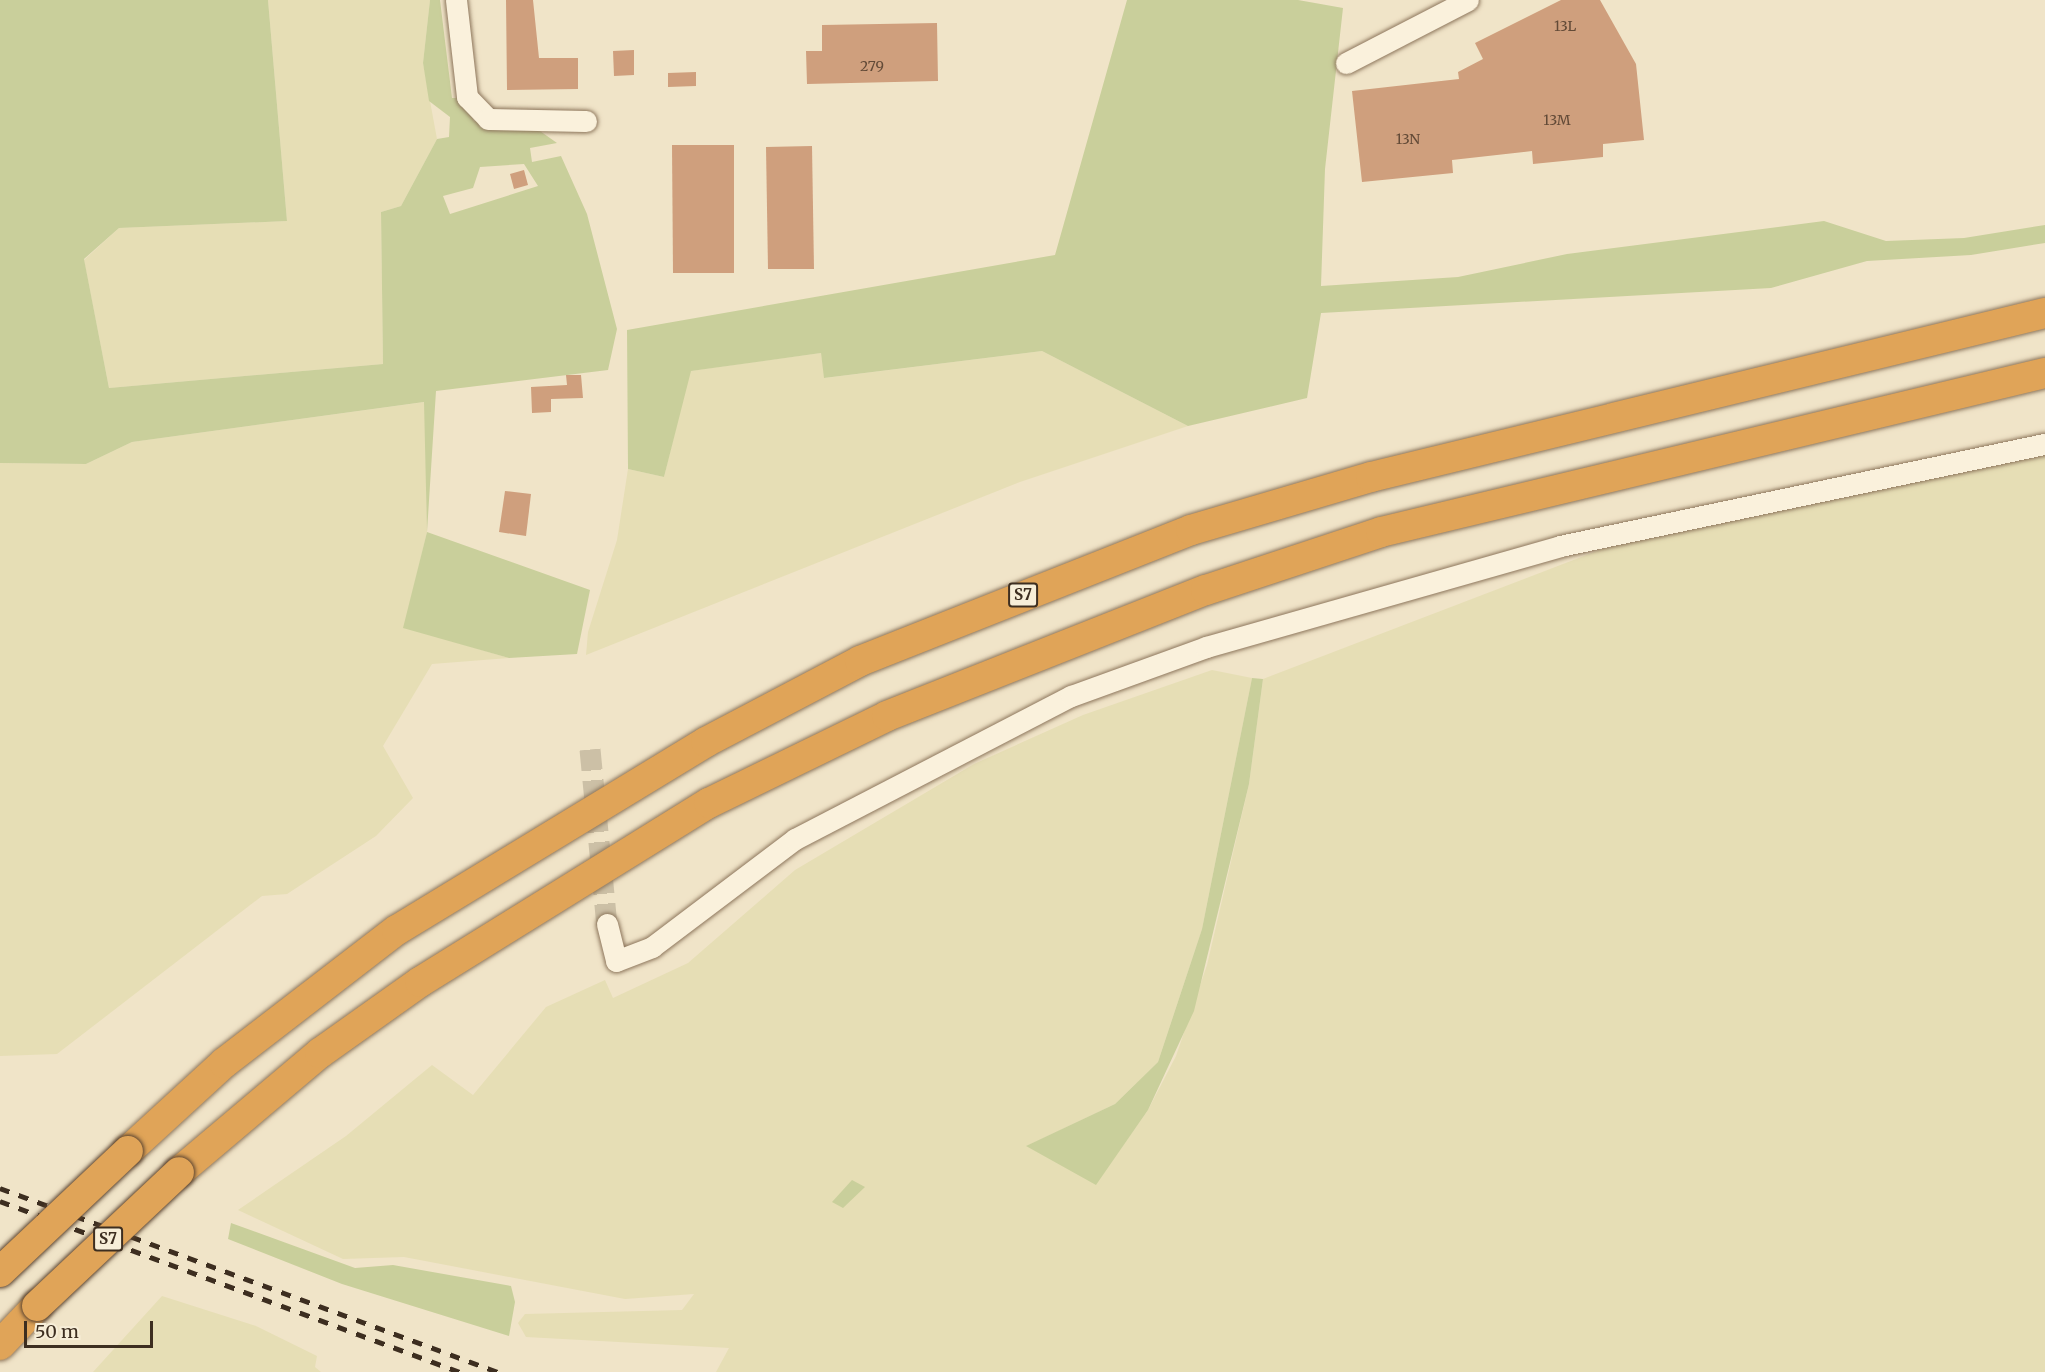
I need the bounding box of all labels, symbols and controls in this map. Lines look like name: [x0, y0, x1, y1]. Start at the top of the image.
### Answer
house number: 13L: [1554, 18, 1576, 34]
house number: 279: [860, 58, 884, 74]
house number: 13M: [1543, 112, 1571, 128]
house number: 13N: [1396, 131, 1420, 147]
road number: S7: [1008, 583, 1038, 607]
road number: S7: [93, 1227, 123, 1251]
scale bar: [27, 1309, 156, 1347]
text: 50 m: [35, 1320, 79, 1343]

